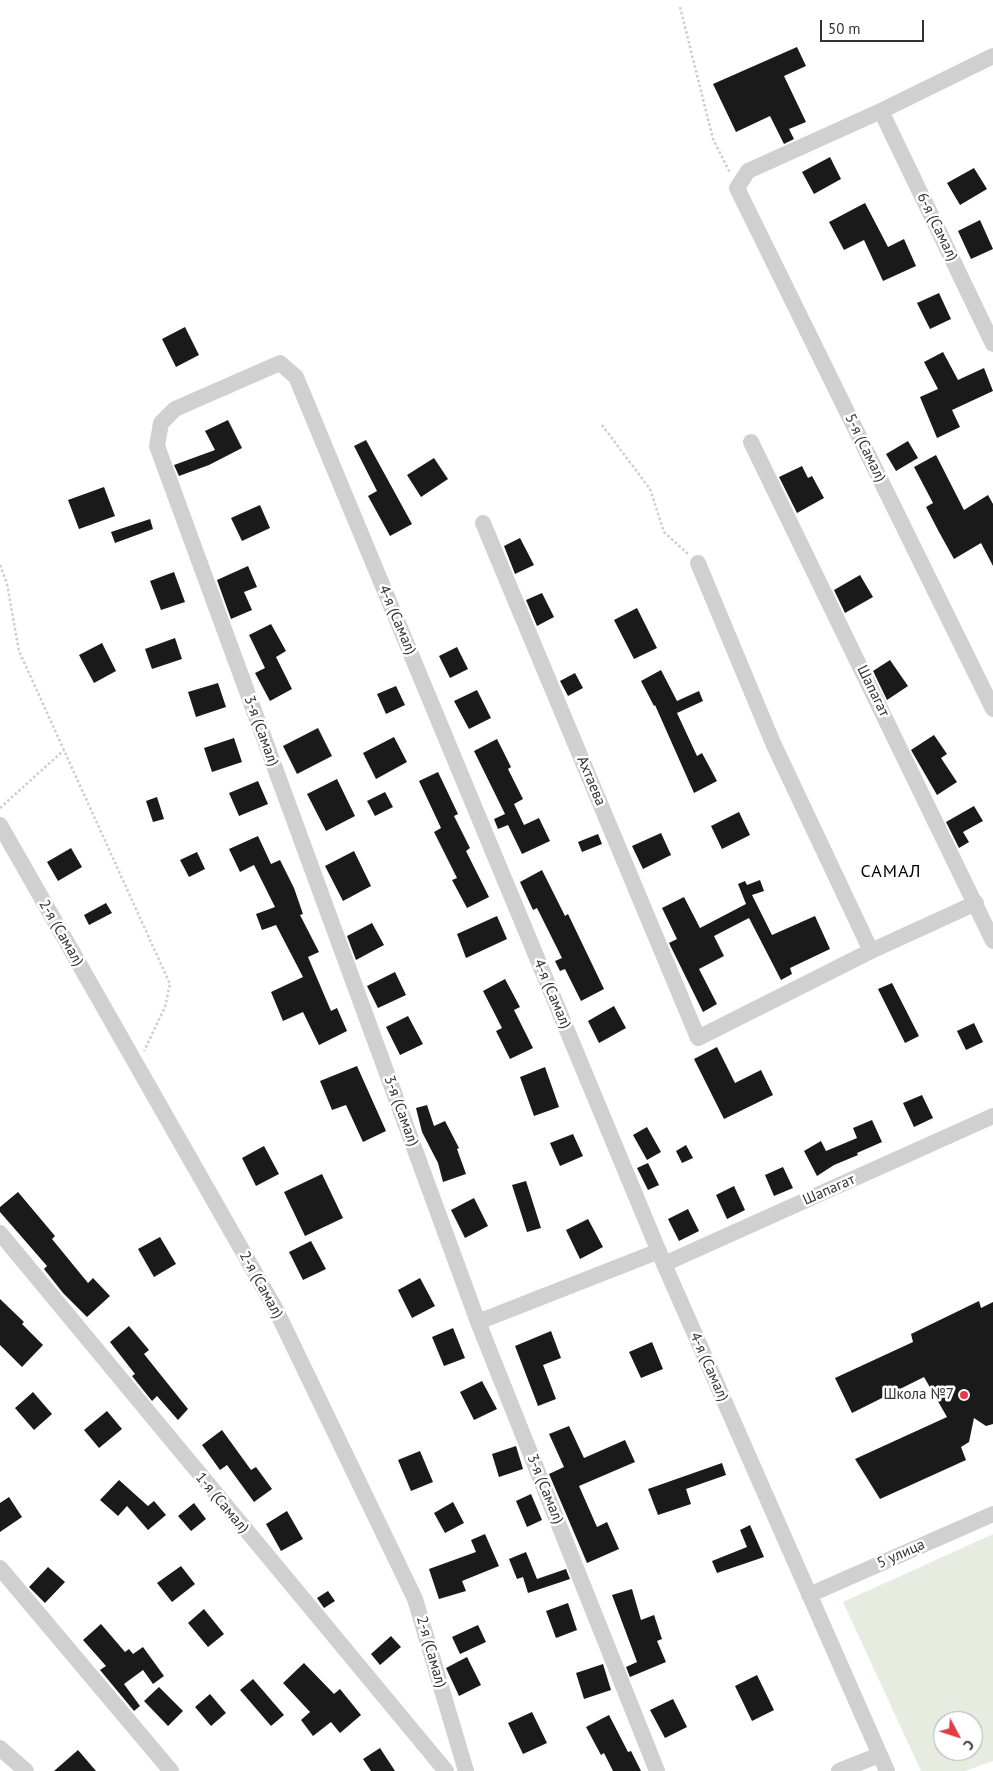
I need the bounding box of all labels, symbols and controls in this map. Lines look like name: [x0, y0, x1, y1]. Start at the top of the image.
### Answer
scale bar: [823, 10, 927, 42]
text: 50 m: [828, 19, 861, 38]
street label: 6-я (Самал): [913, 190, 961, 264]
street label: 5-я (Самал): [841, 411, 889, 485]
street label: 4-я (Самал): [374, 583, 420, 657]
street label: Шапагат: [853, 662, 893, 720]
street label: 3-я (Самал): [240, 693, 282, 769]
street label: Ахтаева: [573, 754, 609, 808]
district label: САМАЛ: [860, 861, 922, 883]
street label: 2-я (Самал): [35, 897, 87, 969]
street label: 4-я (Самал): [529, 957, 575, 1031]
street label: 3-я (Самал): [380, 1073, 422, 1149]
street label: Шапагат: [800, 1171, 858, 1209]
street label: 2-я (Самал): [235, 1248, 287, 1322]
street label: 4-я (Самал): [686, 1330, 732, 1404]
place label: Школа №7: [883, 1386, 954, 1404]
marker: Школа №7: [958, 1389, 970, 1401]
street label: 3-я (Самал): [523, 1451, 567, 1527]
street label: 1-я (Самал): [191, 1469, 253, 1537]
street label: 5 улица: [874, 1536, 928, 1572]
street label: 2-я (Самал): [412, 1614, 450, 1690]
north arrow: [933, 1711, 983, 1761]
text: С: [959, 1736, 978, 1754]

